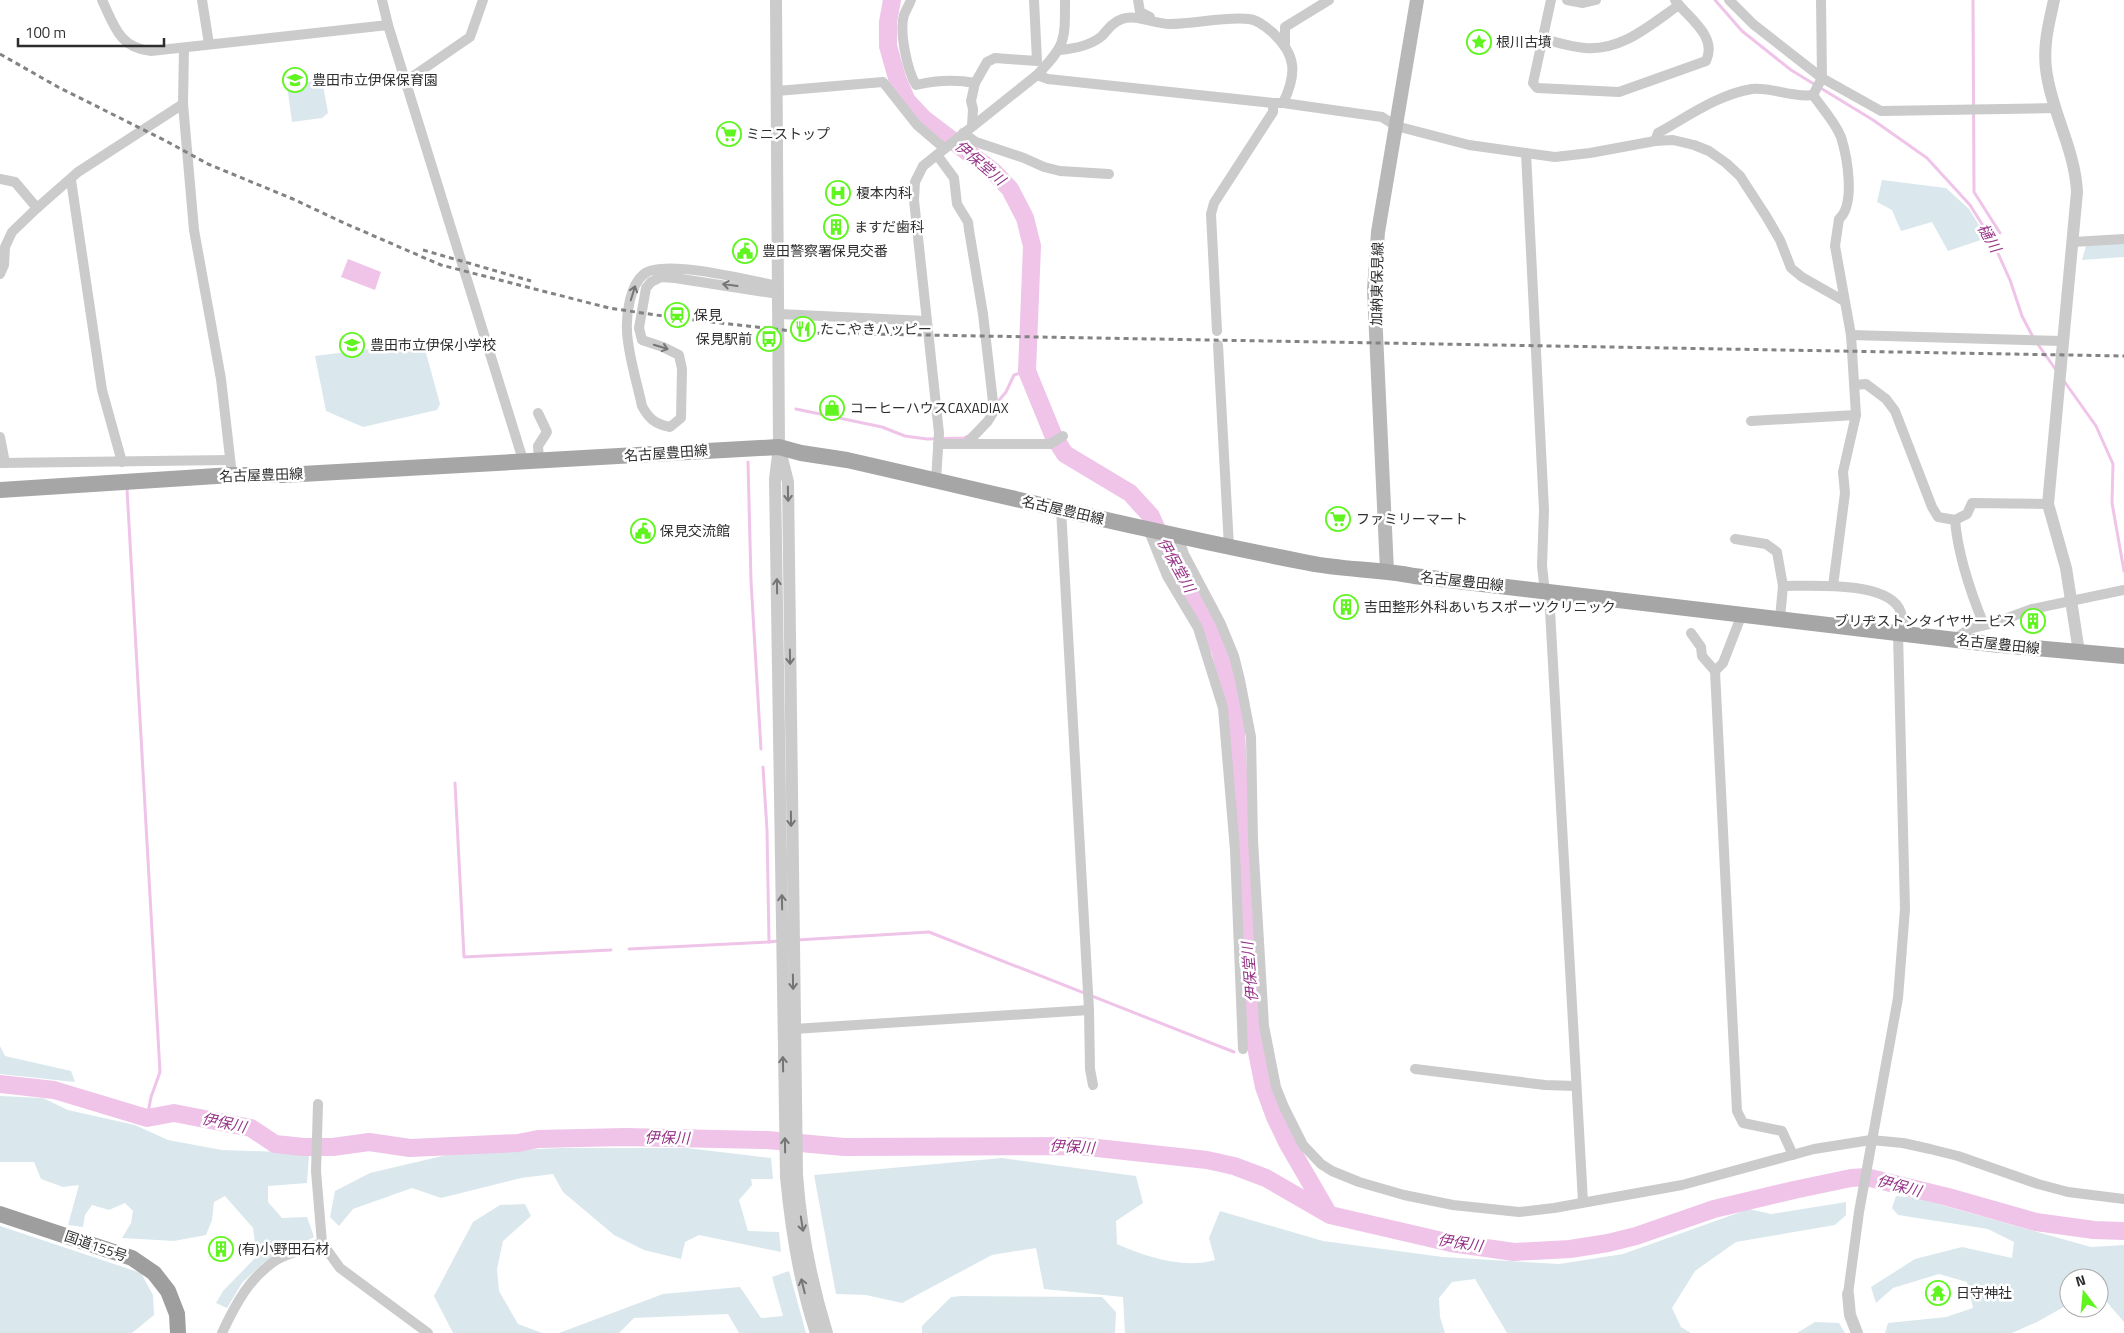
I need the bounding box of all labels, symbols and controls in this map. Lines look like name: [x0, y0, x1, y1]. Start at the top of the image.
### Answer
scale bar: [18, 15, 164, 47]
text: 100 m: [25, 21, 66, 44]
place icon: 根川古墳: [1466, 29, 1492, 55]
place label: 根川古墳: [1496, 31, 1552, 52]
school or university icon: 豊田市立伊保保育園: [282, 67, 308, 93]
place label: 豊田市立伊保保育園: [312, 69, 438, 90]
supermarket icon: ミニストップ: [716, 121, 742, 147]
place label: ミニストップ: [746, 123, 830, 144]
water label: 伊保堂川: [950, 135, 1012, 192]
hospital icon: 榎本内科: [825, 180, 851, 206]
place label: 榎本内科: [856, 182, 912, 203]
building icon: ますだ歯科: [823, 214, 849, 240]
place label: ますだ歯科: [854, 216, 924, 237]
water label: 樋川: [1972, 219, 2008, 258]
public building icon: 豊田警察署保見交番: [732, 238, 758, 264]
place label: 豊田警察署保見交番: [762, 240, 888, 261]
street label: 加納東保見線: [1365, 242, 1388, 326]
one-way arrow: [723, 280, 739, 290]
one-way arrow: [628, 285, 638, 301]
station icon: 保見: [664, 302, 690, 328]
place label: 保見: [694, 304, 722, 325]
restaurant icon: たこやきハッピー: [790, 316, 816, 342]
place label: たこやきハッピー: [820, 318, 932, 339]
bus stop icon: 保見駅前: [756, 326, 782, 352]
place label: 保見駅前: [696, 328, 752, 349]
school or university icon: 豊田市立伊保小学校: [339, 332, 365, 358]
place label: 豊田市立伊保小学校: [370, 334, 496, 355]
one-way arrow: [652, 343, 668, 353]
shop icon: コーヒーハウスCAXADIAX: [819, 395, 845, 421]
place label: コーヒーハウスCAXADIAX: [850, 397, 1009, 418]
street label: 名古屋豊田線: [623, 439, 709, 466]
street label: 名古屋豊田線: [219, 463, 303, 486]
one-way arrow: [783, 486, 793, 502]
street label: 名古屋豊田線: [1020, 490, 1106, 529]
supermarket icon: ファミリーマート: [1325, 506, 1351, 532]
place label: ファミリーマート: [1356, 508, 1468, 529]
public building icon: 保見交流館: [630, 518, 656, 544]
place label: 保見交流館: [660, 520, 730, 541]
water label: 伊保堂川: [1152, 533, 1202, 598]
street label: 名古屋豊田線: [1419, 566, 1505, 595]
one-way arrow: [772, 578, 782, 594]
building icon: 吉田整形外科あいちスポーツクリニック: [1333, 594, 1359, 620]
place label: 吉田整形外科あいちスポーツクリニック: [1364, 596, 1616, 617]
building icon: ブリヂストンタイヤサービス: [2020, 608, 2046, 634]
place label: ブリヂストンタイヤサービス: [1834, 610, 2016, 631]
street label: 名古屋豊田線: [1955, 629, 2041, 658]
one-way arrow: [785, 648, 795, 665]
one-way arrow: [786, 811, 796, 827]
one-way arrow: [777, 894, 786, 910]
water label: 伊保堂川: [1235, 939, 1264, 1003]
one-way arrow: [788, 974, 798, 990]
one-way arrow: [778, 1057, 788, 1073]
water label: 伊保川: [200, 1107, 250, 1139]
water label: 伊保川: [644, 1126, 692, 1149]
water label: 伊保川: [1049, 1134, 1097, 1159]
one-way arrow: [780, 1137, 790, 1154]
water label: 伊保川: [1874, 1169, 1926, 1203]
one-way arrow: [797, 1215, 807, 1231]
street label: 国道155号: [62, 1225, 131, 1266]
water label: 伊保川: [1436, 1228, 1486, 1258]
building icon: (有)小野田石材: [208, 1236, 234, 1262]
place label: (有)小野田石材: [238, 1238, 329, 1259]
north arrow: [2059, 1268, 2109, 1318]
text: N: [2073, 1269, 2088, 1291]
one-way arrow: [798, 1279, 807, 1295]
temple icon: 日守神社: [1925, 1280, 1951, 1306]
place label: 日守神社: [1956, 1282, 2012, 1303]

